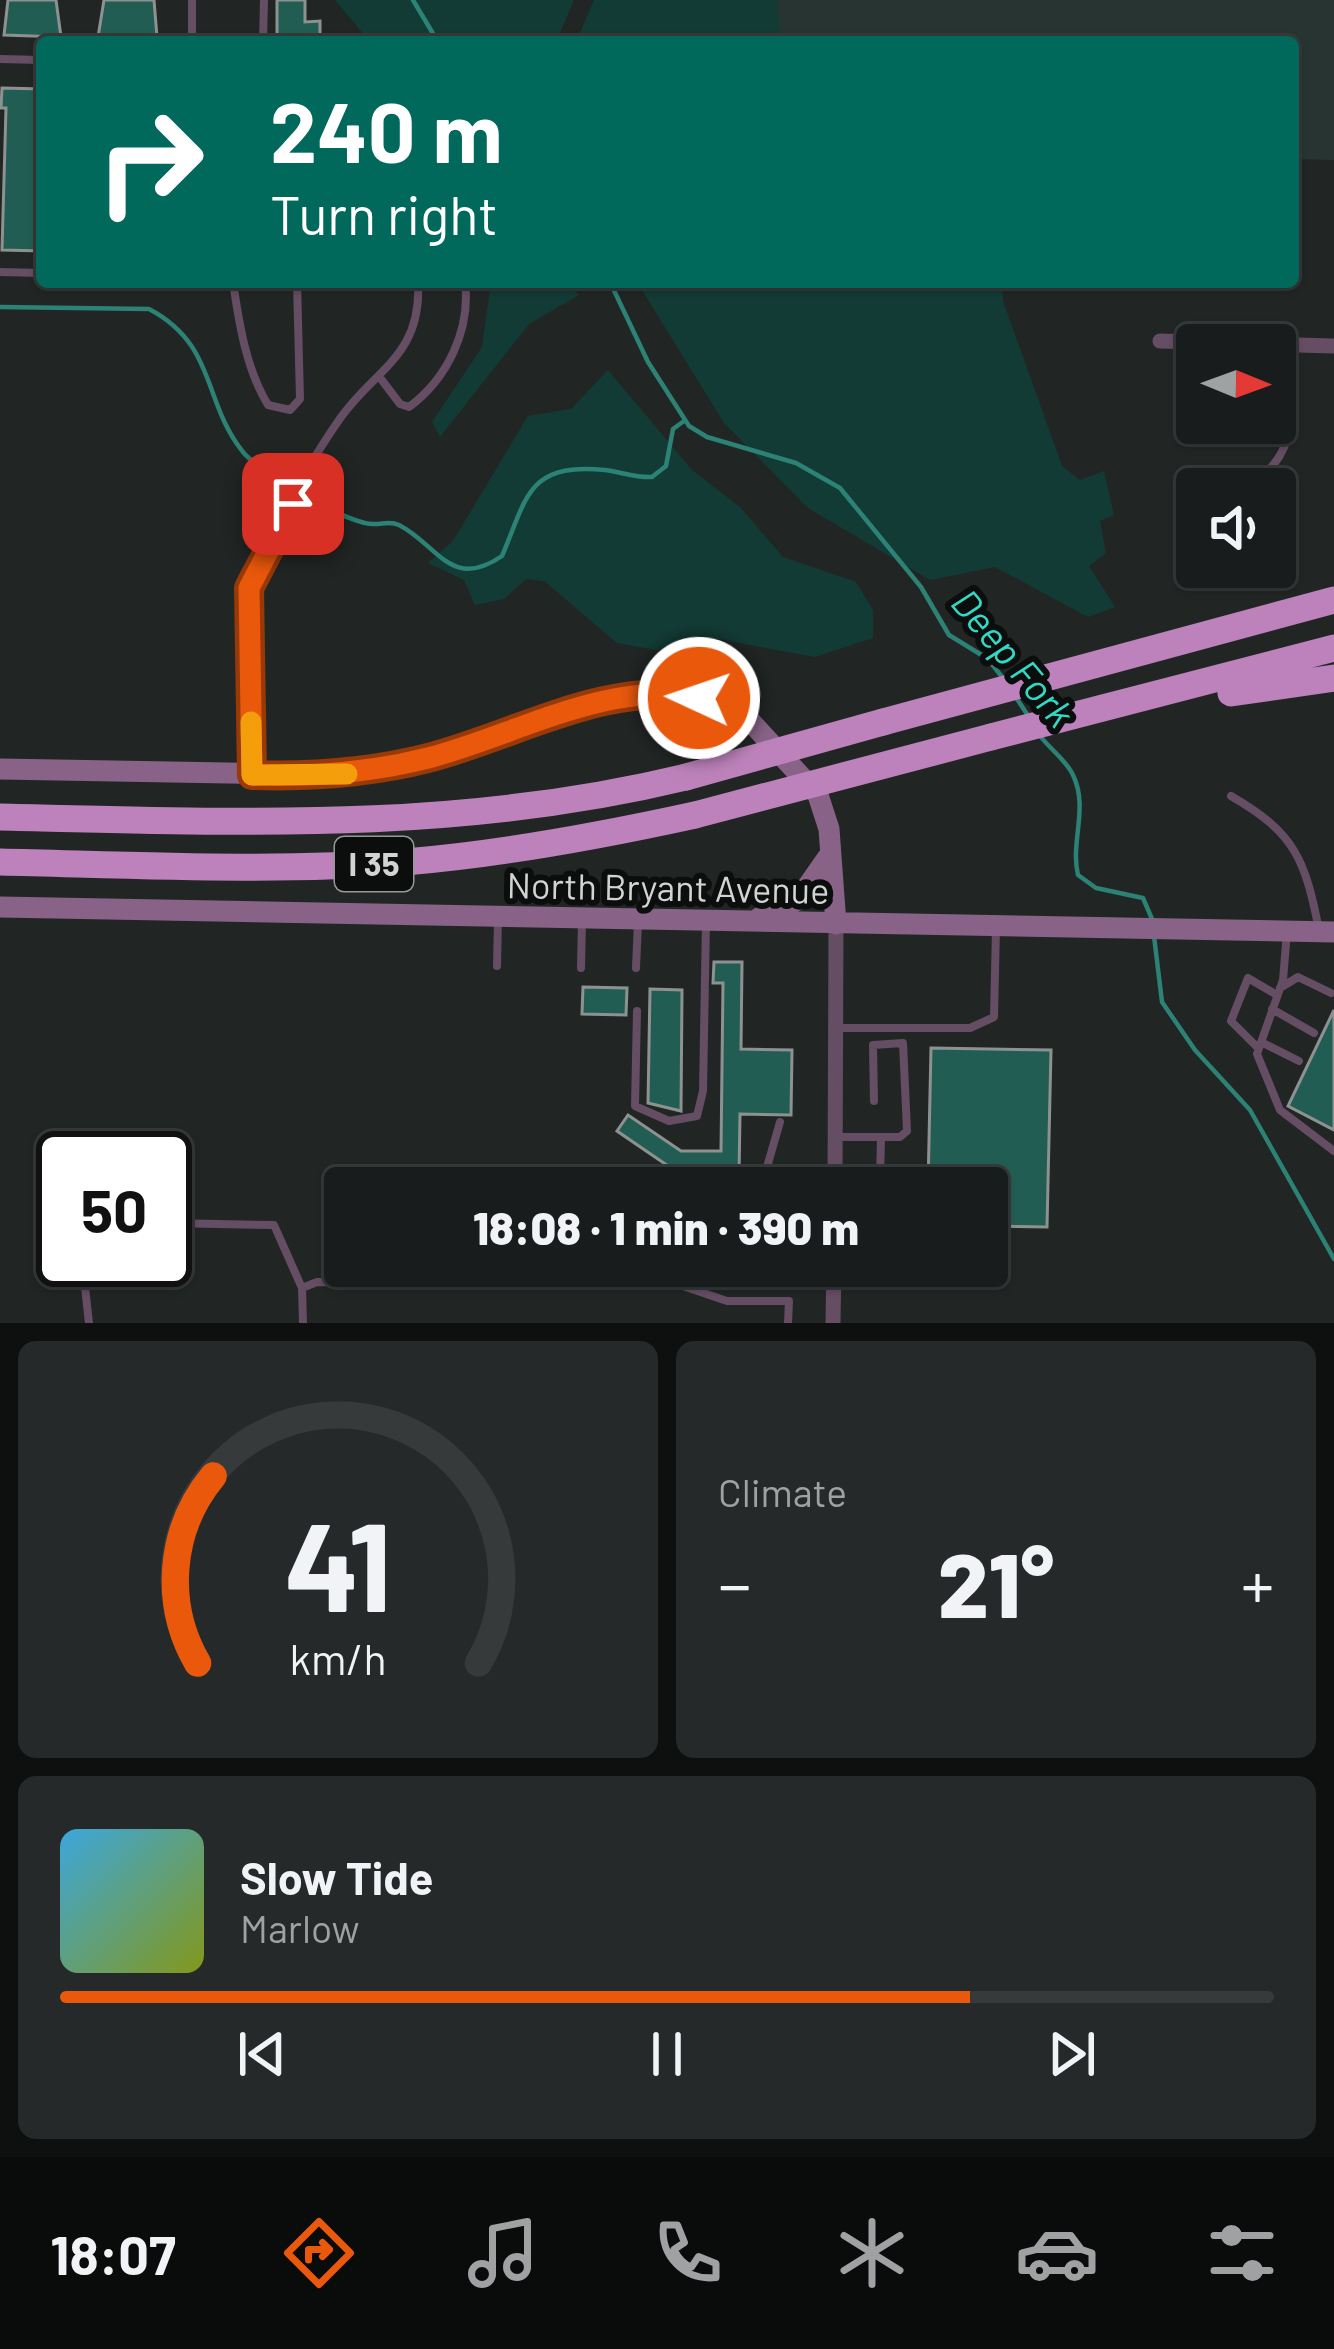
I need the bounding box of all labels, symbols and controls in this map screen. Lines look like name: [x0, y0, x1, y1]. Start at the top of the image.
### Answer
text: 240 m: [270, 79, 503, 180]
icon: right: [72, 84, 228, 240]
text: Turn right: [270, 181, 498, 246]
north arrow: [1176, 324, 1296, 444]
map controls: [1176, 324, 1296, 588]
pin: [242, 453, 344, 555]
button: sound: [1176, 468, 1296, 588]
icon: arrive: [260, 471, 326, 537]
water label: Deep Fork: [943, 579, 1085, 736]
position arrow: [636, 635, 762, 761]
road number: I 35: [335, 837, 413, 891]
street label: North Bryant Avenue: [506, 862, 830, 911]
speed limit sign: 50: [36, 1131, 192, 1287]
text: 18:08 · 1 min · 390 m: [473, 1200, 859, 1254]
text: Climate: [718, 1468, 847, 1515]
text: 41: [284, 1487, 392, 1637]
text: 21°: [938, 1528, 1054, 1636]
text: −: [718, 1543, 751, 1622]
text: +: [1241, 1543, 1274, 1622]
text: km/h: [289, 1631, 387, 1683]
text: Slow Tide: [240, 1850, 433, 1904]
text: Marlow: [240, 1904, 360, 1951]
icon: previous: [229, 2021, 295, 2087]
icon: pause: [634, 2021, 700, 2087]
icon: next: [1039, 2021, 1105, 2087]
icon: directions: [277, 2211, 361, 2295]
icon: music: [461, 2211, 545, 2295]
icon: phone: [646, 2211, 730, 2295]
icon: climate: [830, 2211, 914, 2295]
icon: car: [1015, 2211, 1099, 2295]
icon: filters: [1200, 2211, 1284, 2295]
text: 18:07: [50, 2221, 176, 2286]

